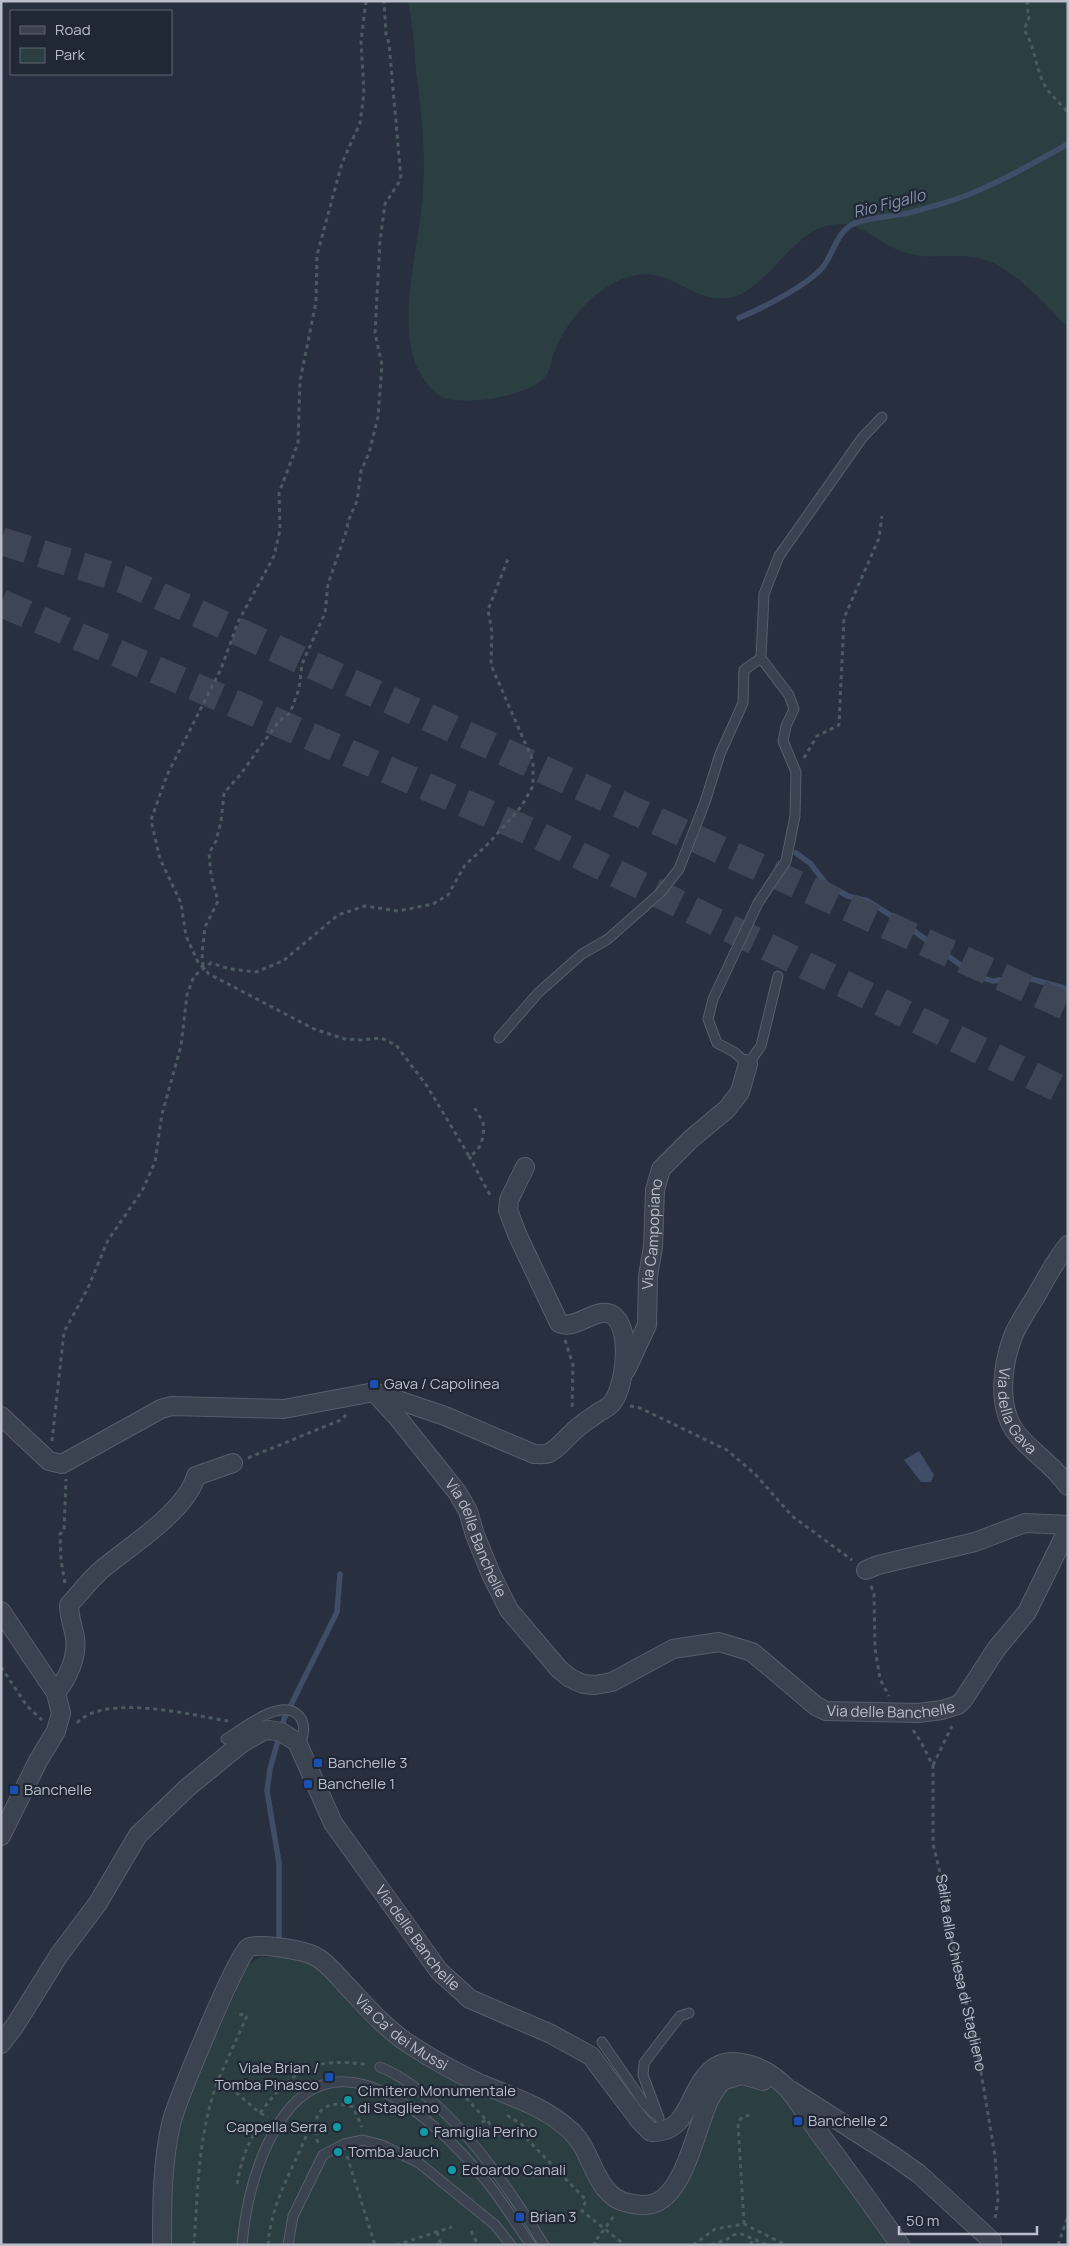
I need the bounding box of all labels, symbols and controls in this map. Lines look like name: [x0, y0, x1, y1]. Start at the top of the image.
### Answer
legend: [10, 10, 172, 75]
text: Road: [55, 19, 91, 40]
text: Park: [55, 44, 85, 65]
water label: Rio Figallo: [851, 183, 929, 223]
street label: Via Campopiano: [637, 1176, 668, 1290]
street label: Via della Gava: [993, 1366, 1042, 1459]
place label: Gava / Capolinea: [384, 1373, 500, 1394]
marker: Gava / Capolinea: [368, 1378, 380, 1390]
street label: Via delle Banchelle: [440, 1474, 512, 1601]
street label: Via delle Banchelle: [827, 1696, 958, 1723]
place label: Banchelle 3: [328, 1752, 407, 1773]
marker: Banchelle 3: [312, 1757, 324, 1769]
place label: Banchelle 1: [318, 1773, 395, 1794]
marker: Banchelle 1: [302, 1778, 314, 1790]
place label: Banchelle: [24, 1779, 92, 1800]
marker: Banchelle: [8, 1784, 20, 1796]
street label: Salita alla Chiesa di Staglieno: [931, 1872, 992, 2073]
street label: Via delle Banchelle: [371, 1881, 465, 1995]
street label: Via Ca' dei Mussi: [350, 1990, 452, 2075]
place label: Viale Brian / Tomba Pinasco: [215, 2057, 319, 2095]
marker: Viale Brian / Tomba Pinasco: [323, 2071, 335, 2083]
place label: Cimitero Monumentale di Staglieno: [358, 2080, 516, 2118]
marker: Cimitero Monumentale di Staglieno: [342, 2094, 354, 2106]
place label: Banchelle 2: [808, 2110, 888, 2131]
marker: Banchelle 2: [792, 2115, 804, 2127]
place label: Cappella Serra: [226, 2116, 327, 2137]
marker: Cappella Serra: [331, 2121, 343, 2133]
place label: Famiglia Perino: [434, 2121, 538, 2142]
marker: Famiglia Perino: [418, 2126, 430, 2138]
place label: Tomba Jauch: [348, 2141, 439, 2162]
marker: Tomba Jauch: [332, 2146, 344, 2158]
place label: Edoardo Canali: [462, 2159, 566, 2180]
marker: Edoardo Canali: [446, 2164, 458, 2176]
scale bar: [899, 2204, 1036, 2236]
place label: Brian 3: [530, 2206, 577, 2227]
text: 50 m: [906, 2210, 940, 2231]
marker: Brian 3: [514, 2211, 526, 2223]

